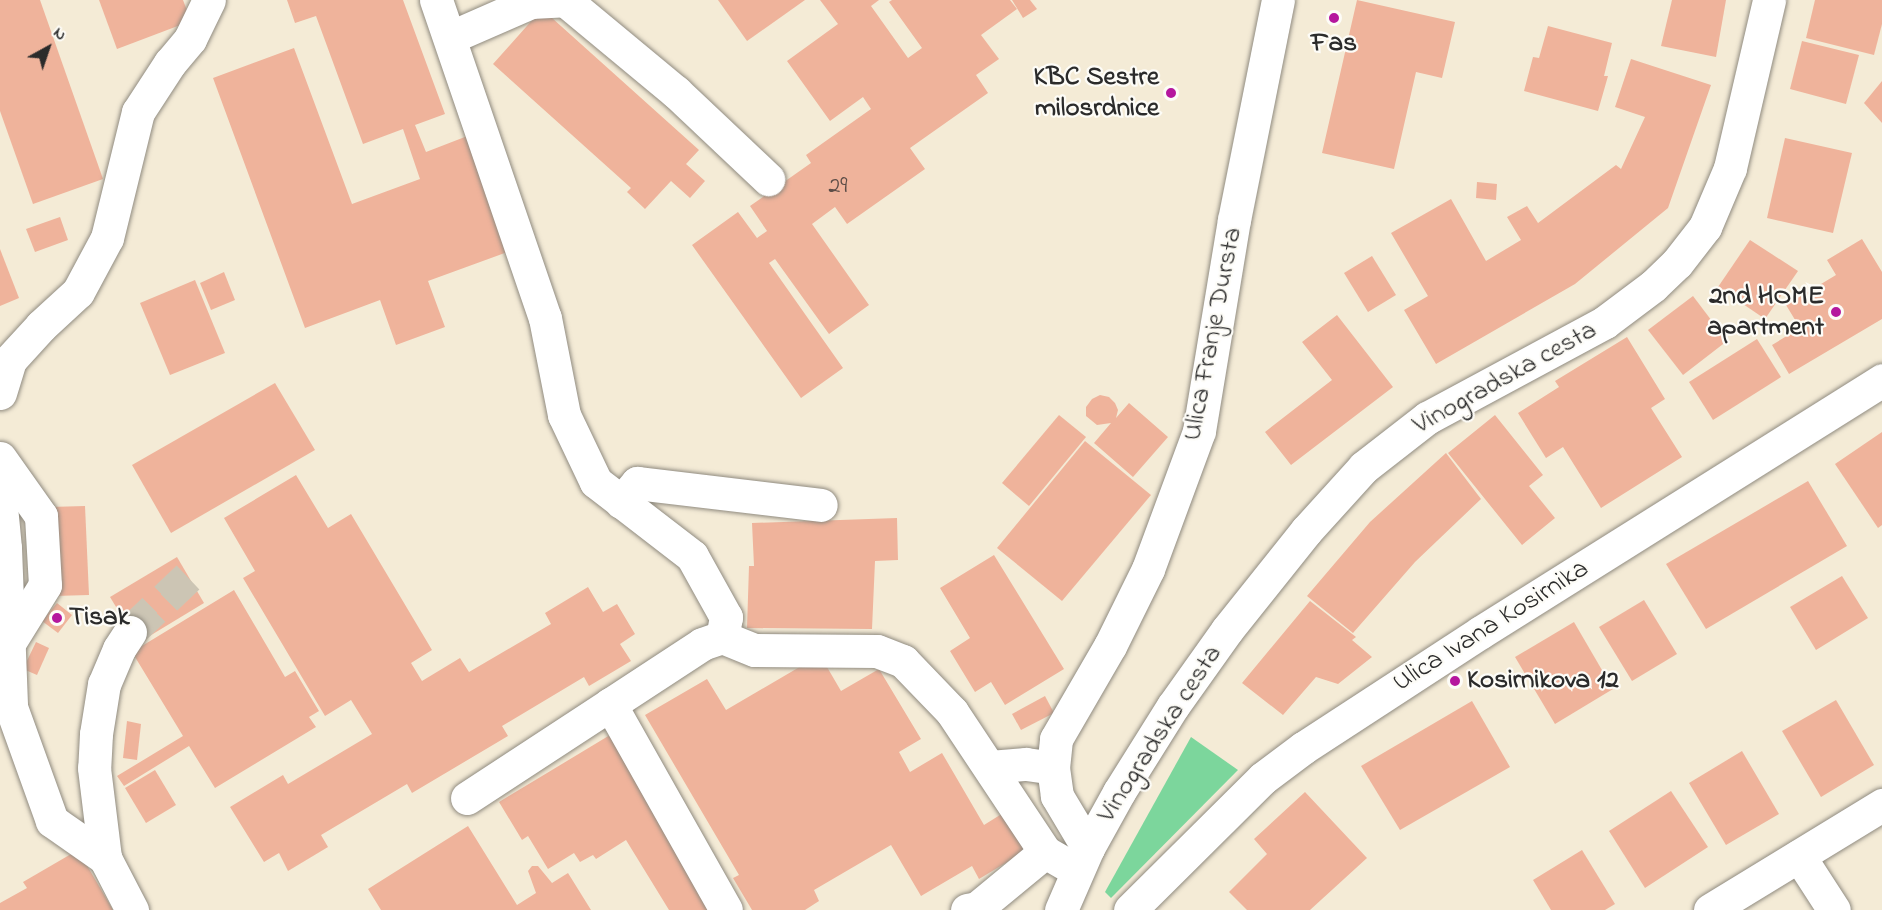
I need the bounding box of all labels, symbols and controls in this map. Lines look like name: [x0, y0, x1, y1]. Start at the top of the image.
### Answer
marker: Fas: [1327, 11, 1341, 25]
north arrow: [18, 18, 78, 78]
text: N: [48, 22, 71, 47]
place label: Fas: [1311, 28, 1357, 60]
place label: KBC Sestre milosrdnice: [1033, 61, 1159, 124]
marker: KBC Sestre milosrdnice: [1164, 86, 1178, 100]
house number: 29: [828, 173, 848, 201]
street label: Ulica Franje Dursta: [1176, 225, 1250, 443]
place label: 2nd HOME apartment: [1707, 280, 1824, 343]
marker: 2nd HOME apartment: [1829, 305, 1843, 319]
street label: Vinogradska cesta: [1408, 314, 1602, 442]
street label: Ulica Ivana Kosirnika: [1387, 553, 1595, 699]
place label: Tisak: [69, 602, 129, 634]
marker: Tisak: [50, 611, 64, 625]
street label: Vinogradska cesta: [1091, 639, 1229, 829]
place label: Kosirnikova 12: [1467, 665, 1619, 697]
marker: Kosirnikova 12: [1448, 674, 1462, 688]

